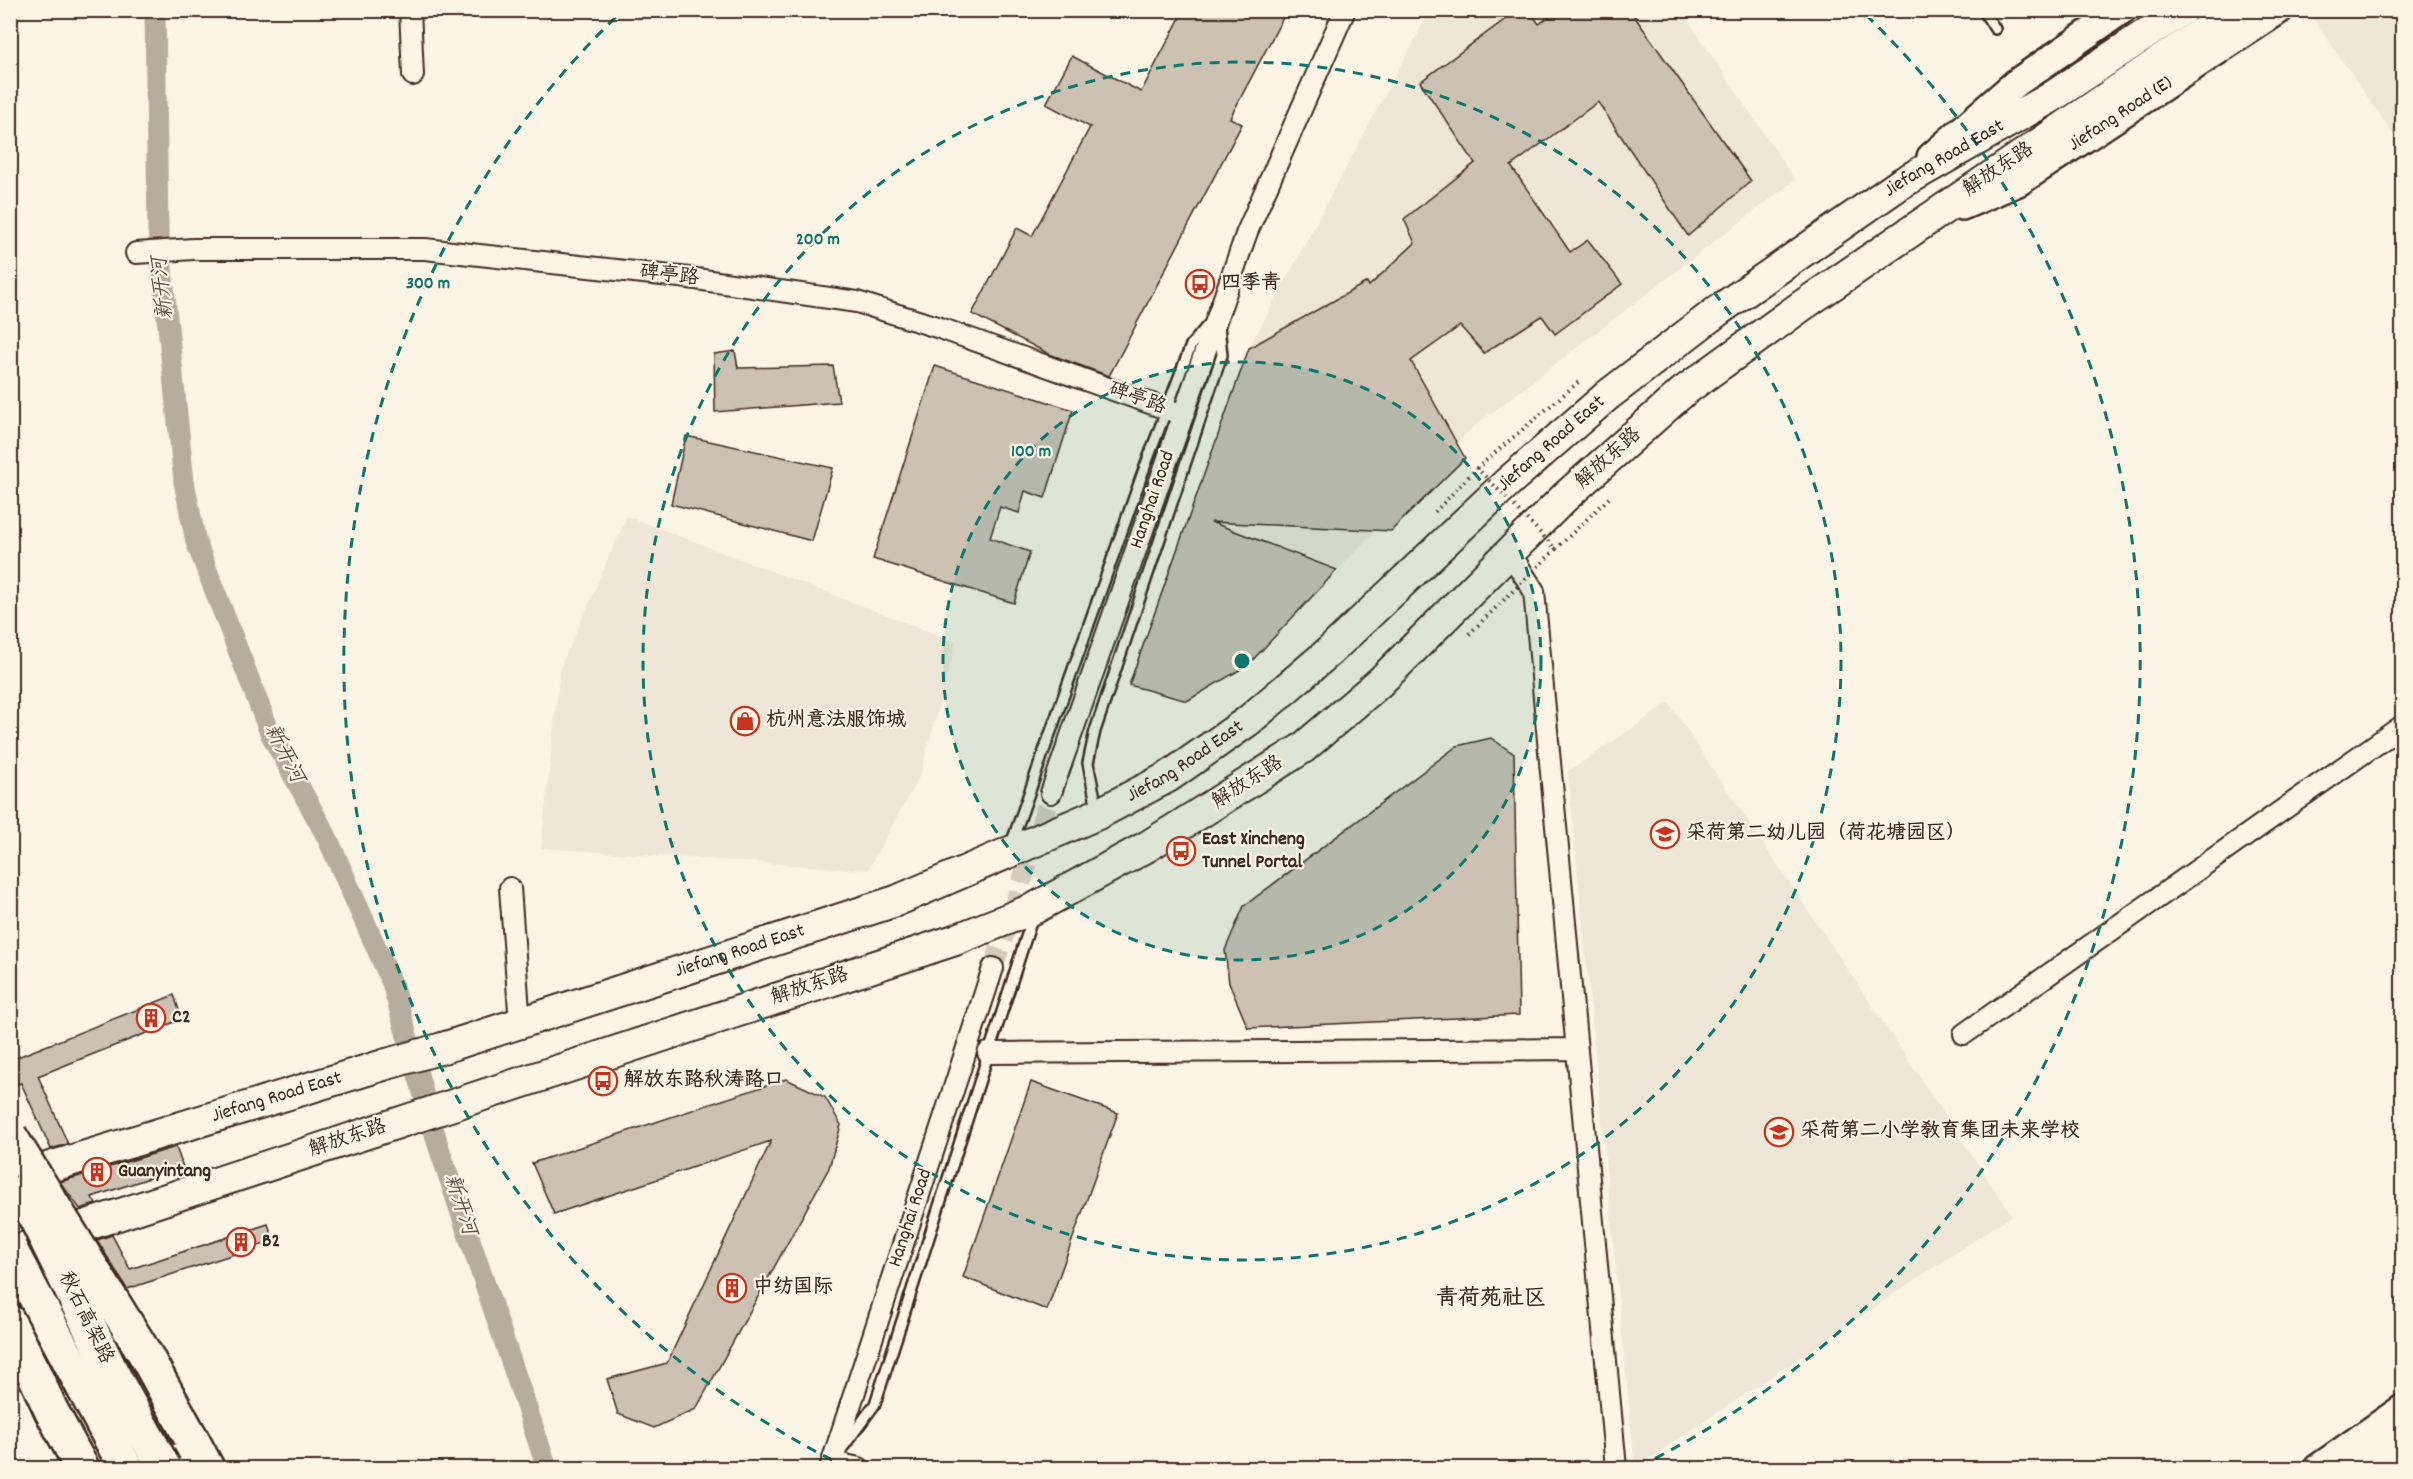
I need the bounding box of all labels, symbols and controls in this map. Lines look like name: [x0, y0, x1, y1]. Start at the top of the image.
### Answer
street label: Jiefang Road (E): [2063, 70, 2179, 159]
street label: Jiefang Road East: [1878, 113, 2010, 205]
street label: 解放东路: [1958, 135, 2041, 204]
text: 200 m: [796, 228, 840, 253]
water label: 新开河: [145, 252, 182, 321]
street label: 碑亭路: [638, 258, 701, 294]
bus stop icon: 四季青: [1184, 268, 1216, 300]
place label: 四季青: [1221, 270, 1281, 298]
text: 300 m: [406, 272, 450, 297]
street label: 碑亭路: [1104, 376, 1171, 423]
street label: Jiefang Road East: [1491, 389, 1612, 499]
street label: 解放东路: [1570, 421, 1649, 496]
text: 100 m: [1011, 440, 1051, 465]
street label: Hanghai Road: [1123, 447, 1183, 553]
centre of rings: [1232, 651, 1252, 671]
shop icon: 杭州意法服饰城: [729, 705, 761, 737]
place label: 杭州意法服饰城: [766, 707, 906, 735]
street label: Jiefang Road East: [1122, 714, 1250, 810]
water label: 新开河: [255, 719, 312, 792]
street label: 解放东路: [1207, 749, 1290, 817]
school or university icon: 采荷第二幼儿园（荷花塘园区）: [1649, 818, 1681, 850]
place label: 采荷第二幼儿园（荷花塘园区）: [1686, 820, 1966, 848]
place label: East Xincheng Tunnel Portal: [1202, 826, 1305, 877]
bus stop icon: East Xincheng Tunnel Portal: [1165, 835, 1197, 867]
street label: Jiefang Road East: [671, 917, 809, 986]
street label: 解放东路: [768, 961, 853, 1013]
building icon: C2: [135, 1002, 167, 1034]
place label: C2: [172, 1004, 191, 1032]
street label: Jiefang Road East: [208, 1065, 346, 1131]
bus stop icon: 解放东路秋涛路口: [587, 1065, 619, 1097]
place label: 解放东路秋涛路口: [624, 1067, 784, 1095]
street label: 解放东路: [306, 1113, 391, 1165]
school or university icon: 采荷第二小学教育集团未来学校: [1763, 1116, 1795, 1148]
place label: 采荷第二小学教育集团未来学校: [1800, 1118, 2080, 1146]
building icon: Guanyintang: [81, 1156, 113, 1188]
place label: Guanyintang: [118, 1158, 211, 1186]
street label: Hanghai Road: [882, 1165, 940, 1271]
water label: 新开河: [435, 1170, 484, 1242]
building icon: B2: [225, 1226, 257, 1258]
place label: B2: [262, 1228, 280, 1256]
street label: 秋石高架路: [50, 1267, 120, 1370]
building icon: 中纺国际: [716, 1272, 748, 1304]
place label: 中纺国际: [753, 1274, 833, 1302]
district label: 青荷苑社区: [1436, 1284, 1546, 1315]

